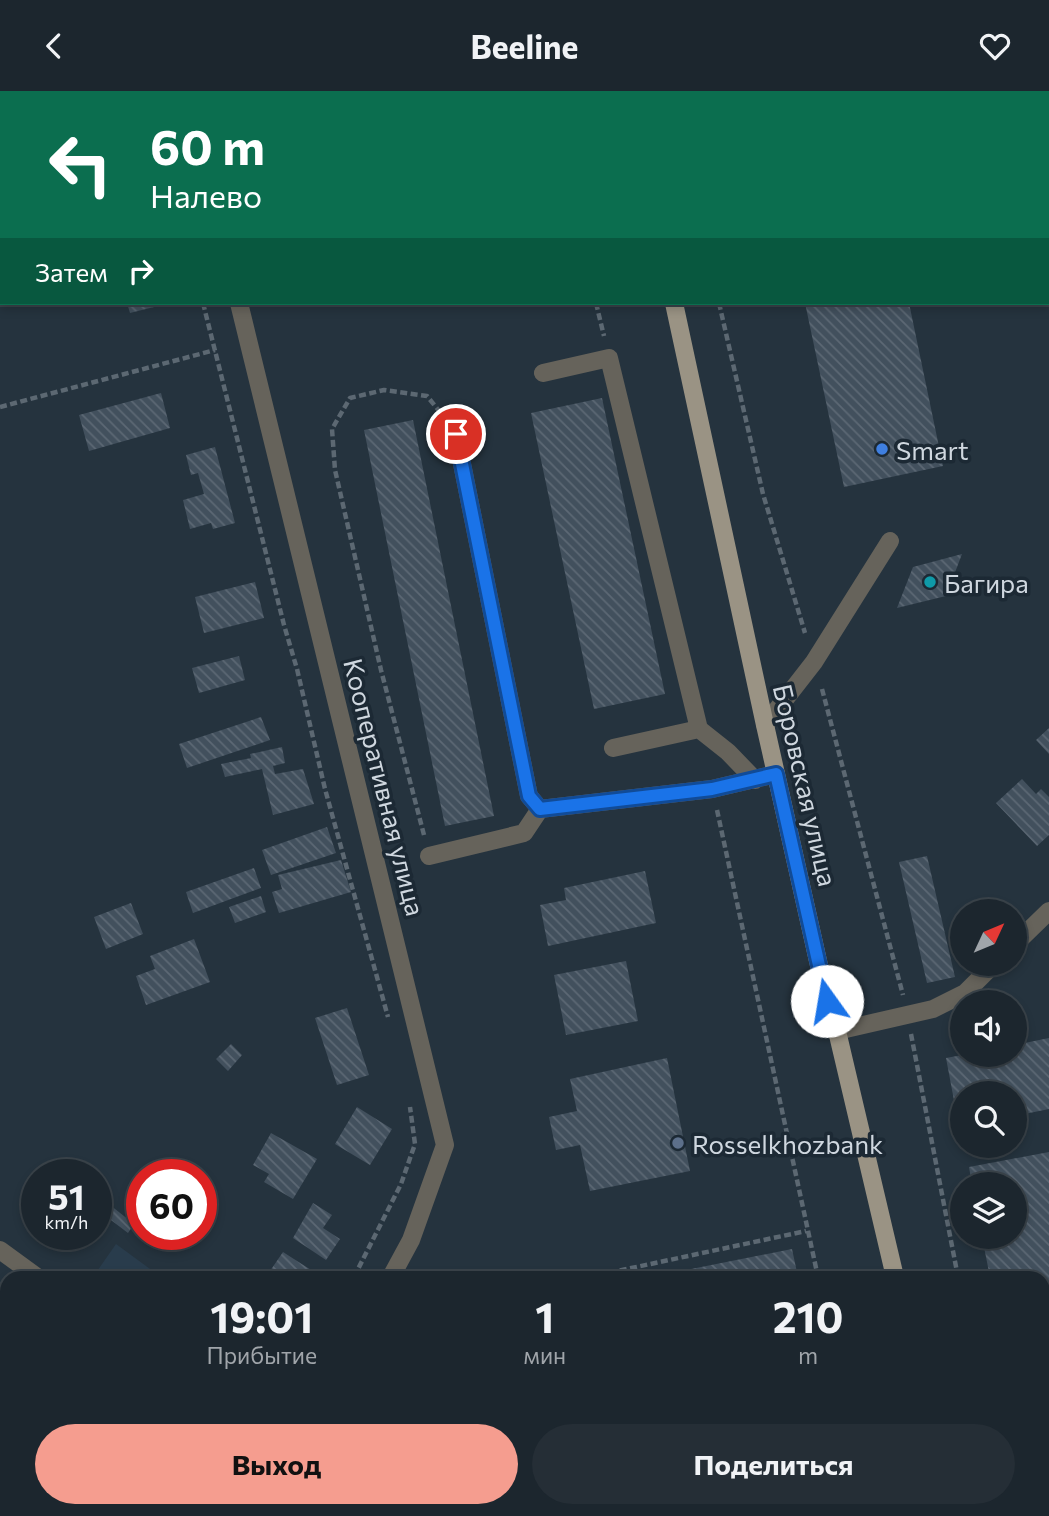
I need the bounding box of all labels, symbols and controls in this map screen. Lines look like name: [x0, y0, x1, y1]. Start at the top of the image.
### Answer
text: Beeline: [471, 26, 578, 66]
icon: back: [35, 27, 73, 65]
icon: heart: [976, 27, 1014, 65]
text: 60 m: [150, 115, 265, 175]
icon: left: [35, 119, 126, 210]
text: Налево: [150, 175, 262, 215]
icon: right: [122, 252, 160, 290]
text: Затем: [35, 256, 108, 287]
pin: [426, 404, 486, 464]
icon: arrive: [437, 415, 475, 453]
place label: Smart: [896, 434, 969, 465]
marker: Smart: [874, 441, 890, 457]
place label: Багира: [944, 567, 1029, 598]
marker: Багира: [922, 574, 938, 590]
street label: Кооперативная улица: [338, 655, 432, 919]
street label: Боровская улица: [768, 681, 844, 889]
north arrow: [950, 899, 1027, 977]
map controls: [950, 899, 1027, 1249]
position arrow: [790, 964, 864, 1038]
button: sound: [950, 990, 1027, 1067]
button: search: [950, 1081, 1027, 1158]
place label: Rosselkhozbank: [692, 1128, 883, 1159]
marker: Rosselkhozbank: [670, 1135, 686, 1151]
speed limit sign: 60: [126, 1159, 217, 1250]
button: layers: [950, 1172, 1027, 1249]
text: 51: [48, 1174, 85, 1217]
text: km/h: [45, 1211, 88, 1233]
text: 19:01: [210, 1290, 313, 1342]
text: 1: [535, 1290, 554, 1342]
text: 210: [773, 1290, 844, 1342]
text: Прибытие: [206, 1341, 317, 1369]
text: мин: [524, 1341, 566, 1369]
text: m: [798, 1341, 818, 1369]
button: Выход: [35, 1424, 518, 1504]
button: Поделиться: [532, 1424, 1015, 1504]

